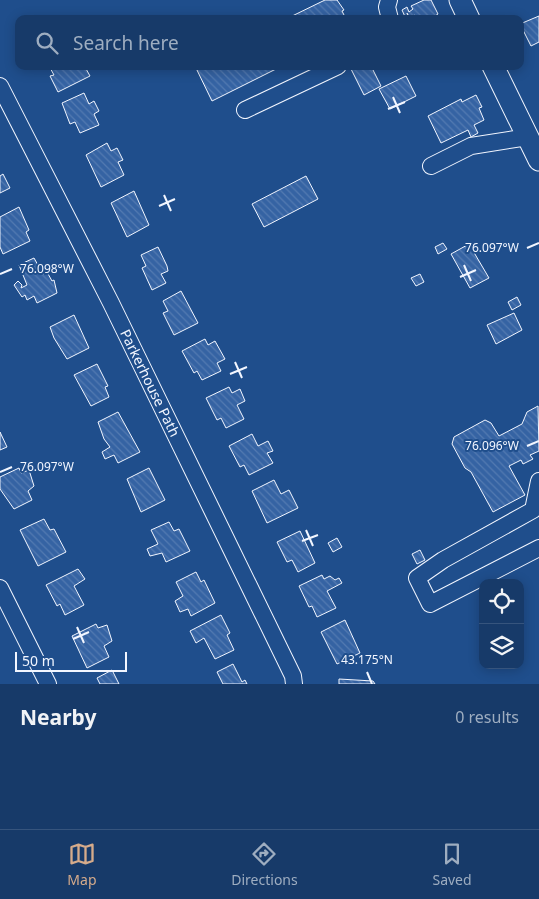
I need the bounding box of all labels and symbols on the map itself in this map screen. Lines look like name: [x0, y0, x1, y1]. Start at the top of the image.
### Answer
text: 76.097°W: [465, 239, 519, 256]
text: 76.098°W: [20, 260, 74, 277]
street label: Parkerhouse Path: [116, 326, 185, 440]
text: 76.096°W: [465, 437, 519, 454]
text: 76.097°W: [20, 458, 74, 475]
scale bar: [15, 649, 128, 672]
text: 43.175°N: [341, 651, 393, 668]

